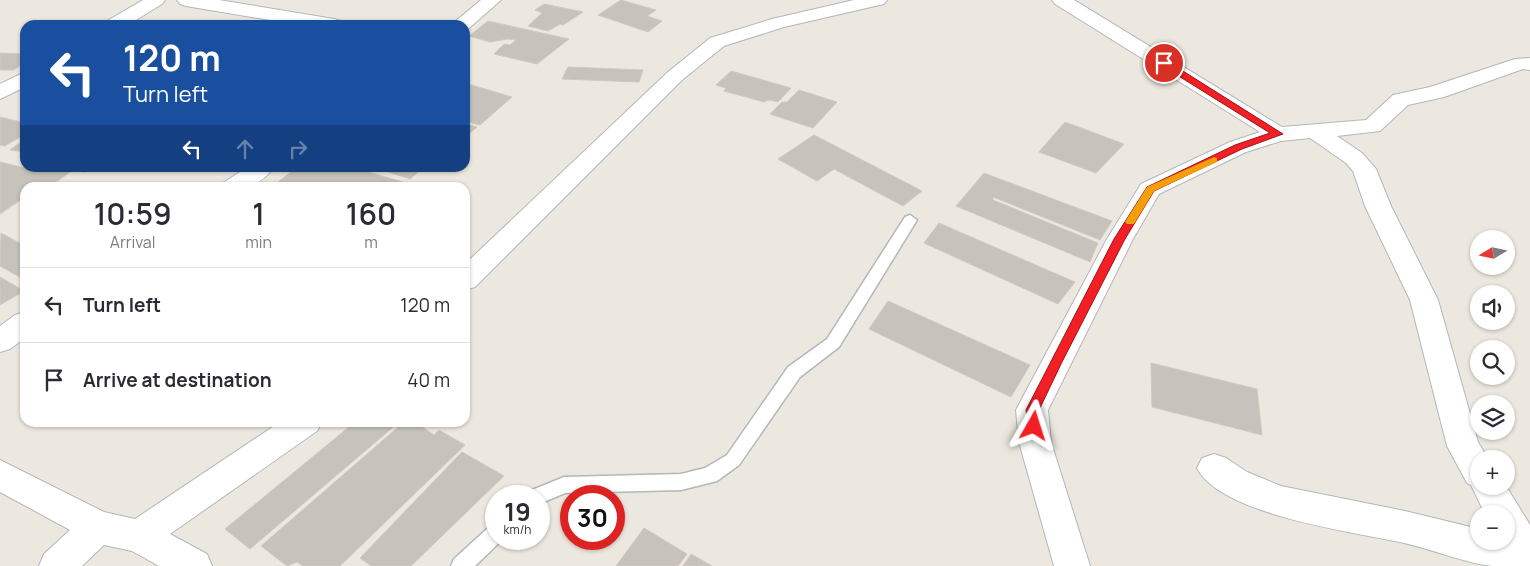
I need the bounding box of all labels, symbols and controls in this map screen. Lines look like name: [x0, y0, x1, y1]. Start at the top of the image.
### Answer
text: 120 m: [123, 34, 221, 82]
icon: left: [40, 40, 105, 105]
pin: [1143, 42, 1185, 84]
icon: arrive: [1150, 49, 1178, 77]
text: Turn left: [123, 79, 208, 109]
icon: left: [178, 135, 206, 163]
icon: ahead: [231, 135, 259, 163]
icon: right: [284, 135, 312, 163]
text: 10:59: [94, 193, 172, 234]
text: 1: [252, 193, 265, 234]
text: 160: [346, 193, 396, 234]
north arrow: [1470, 230, 1515, 275]
map controls: [1470, 230, 1515, 550]
text: Arrival: [110, 231, 155, 253]
text: min: [245, 231, 272, 253]
text: m: [364, 231, 378, 253]
button: sound: [1470, 285, 1515, 330]
icon: left: [40, 291, 68, 319]
text: Turn left: [83, 292, 161, 318]
text: 120 m: [400, 292, 450, 318]
button: search: [1470, 340, 1515, 385]
icon: arrive: [40, 366, 68, 394]
text: Arrive at destination: [83, 367, 272, 393]
text: 40 m: [407, 367, 450, 393]
button: layers: [1470, 395, 1515, 440]
position arrow: [1007, 399, 1059, 451]
button: +: [1470, 450, 1515, 495]
speed limit sign: 30: [560, 485, 625, 550]
text: 19: [504, 494, 531, 529]
button: −: [1470, 505, 1515, 550]
text: km/h: [504, 521, 531, 538]

